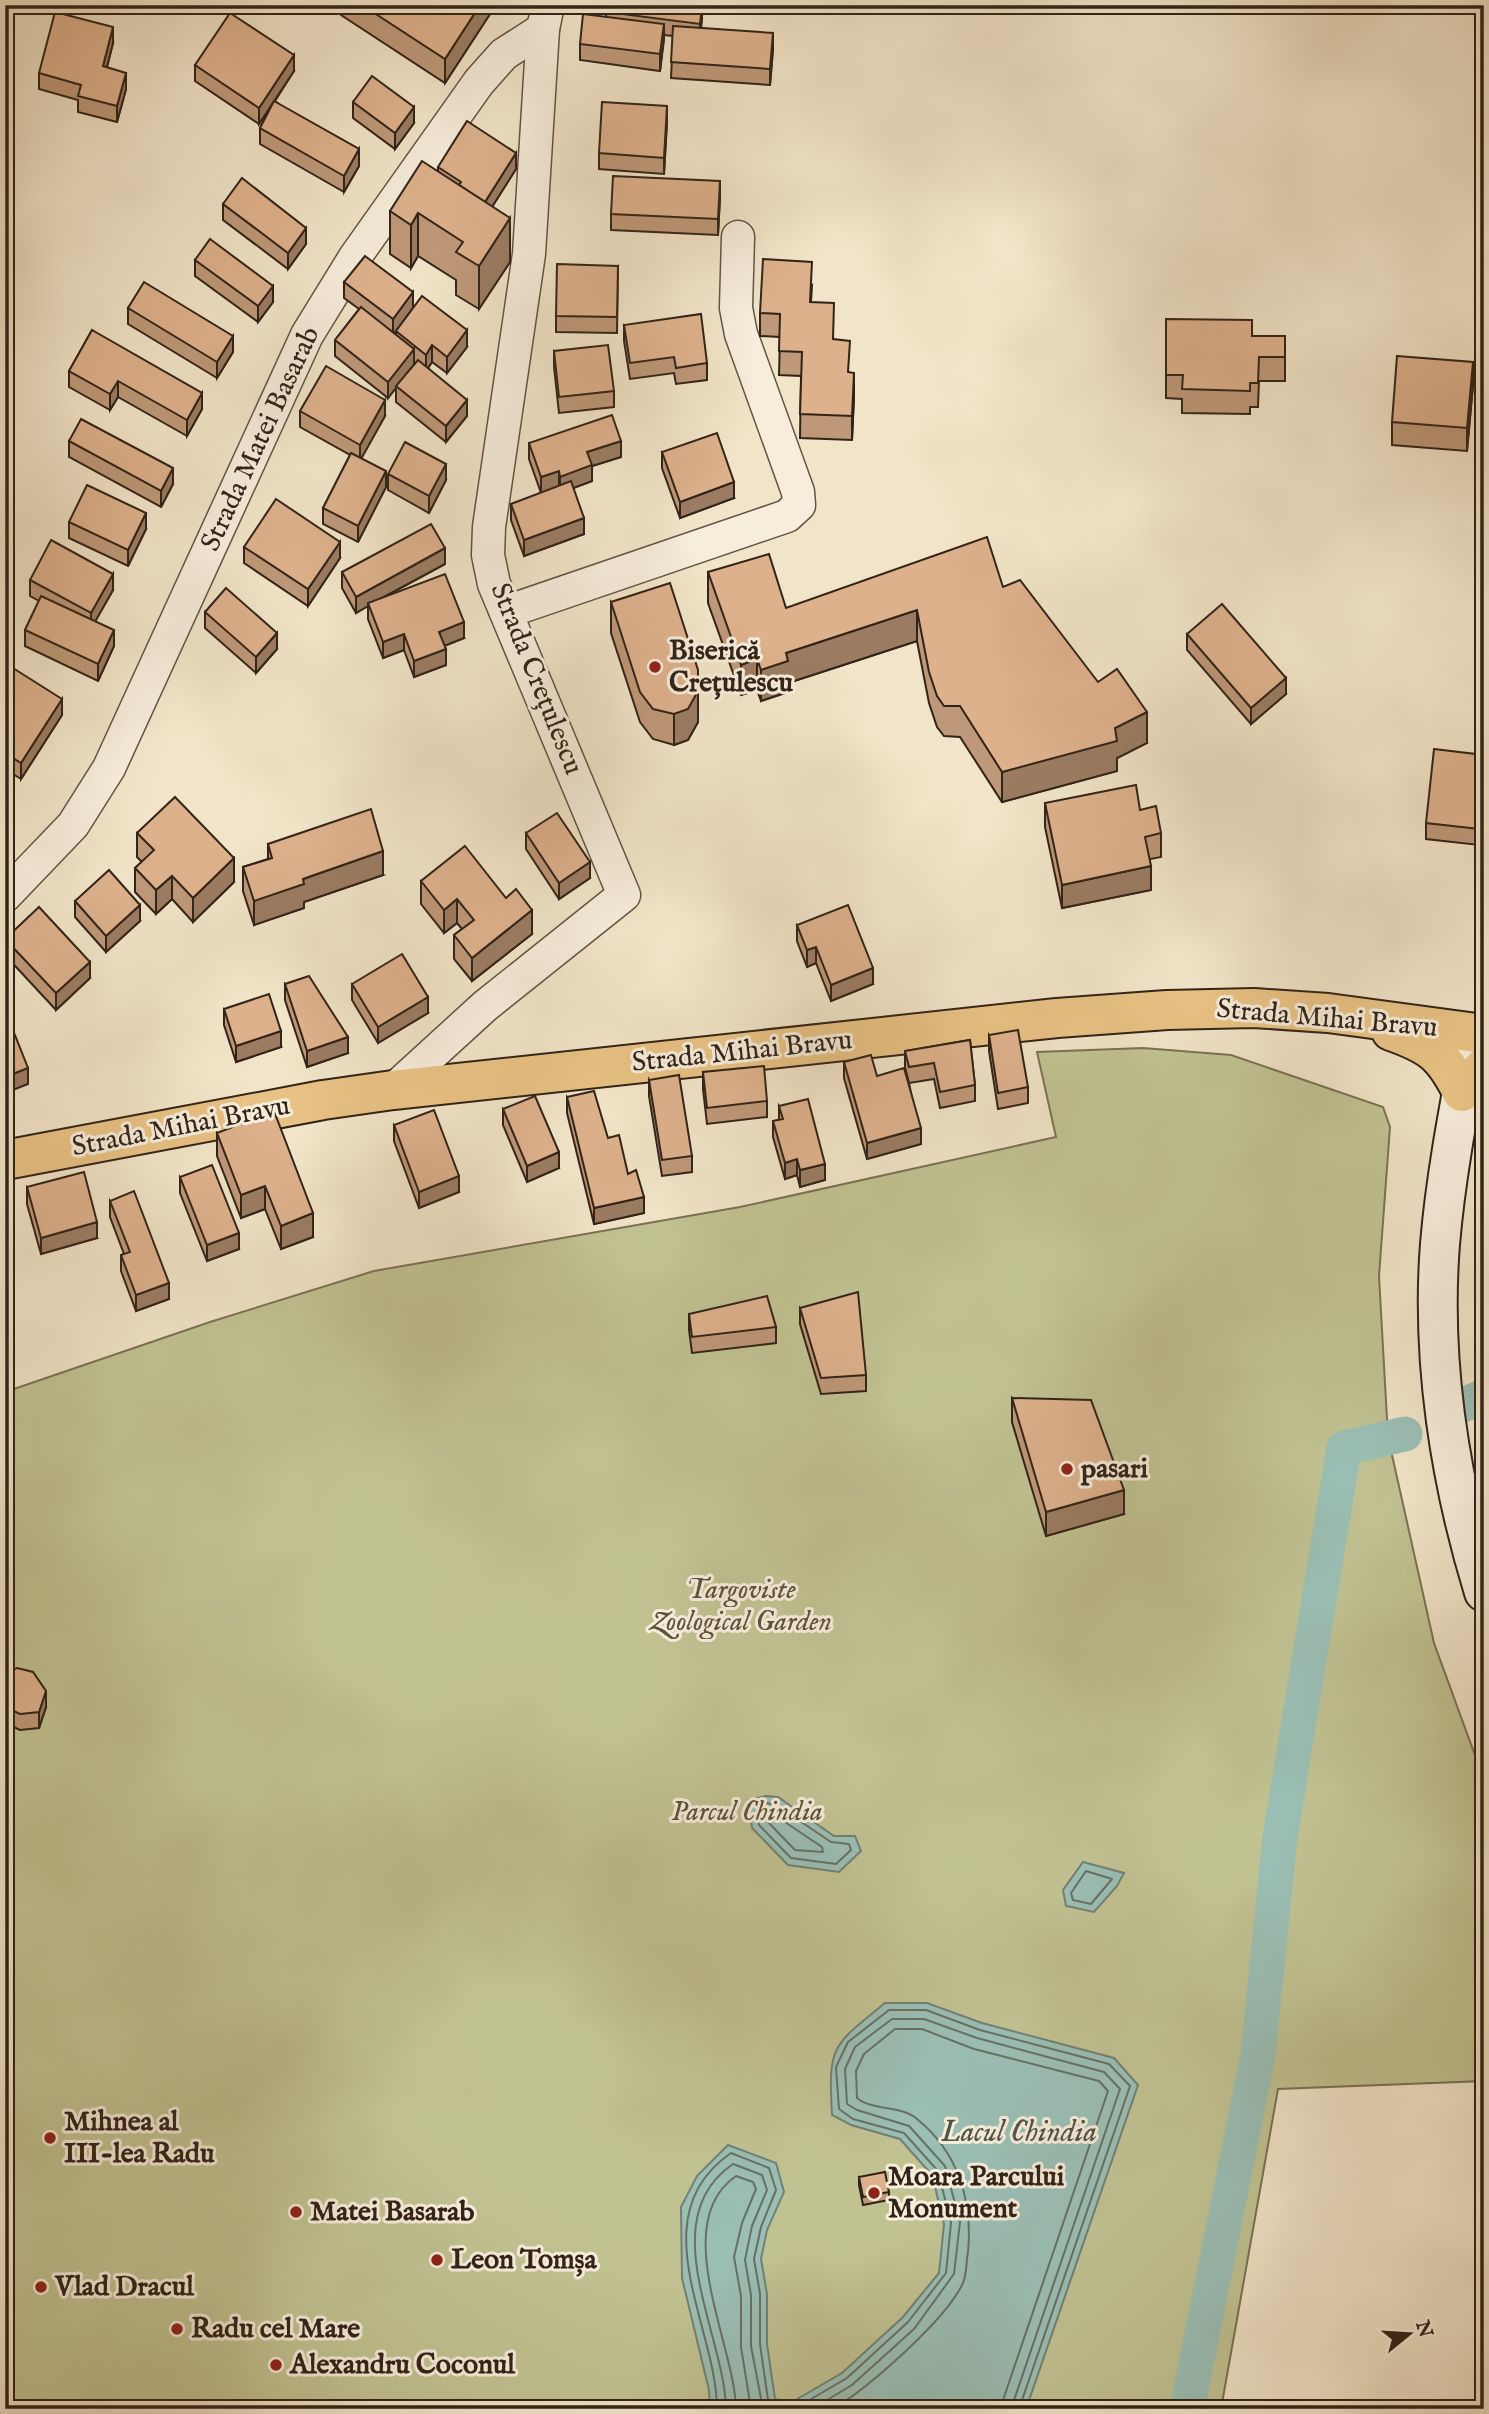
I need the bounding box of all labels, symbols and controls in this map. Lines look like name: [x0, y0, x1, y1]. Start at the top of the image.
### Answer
street label: Strada Matei Basarab: [194, 321, 328, 557]
street label: Strada Crețulescu: [482, 578, 590, 780]
place label: Biserică Crețulescu: [669, 634, 793, 701]
marker: Biserică Crețulescu: [647, 659, 663, 675]
street label: Strada Mihai Bravu: [1215, 992, 1439, 1046]
street label: Strada Mihai Bravu: [630, 1023, 854, 1081]
street label: Strada Mihai Bravu: [69, 1089, 293, 1165]
place label: pasari: [1080, 1452, 1149, 1487]
marker: pasari: [1059, 1461, 1075, 1477]
park label: Targoviste Zoological Garden: [648, 1573, 832, 1640]
park label: Parcul Chindia: [671, 1795, 823, 1830]
place label: Mihnea al III-lea Radu: [64, 2105, 215, 2172]
water label: Lacul Chindia: [940, 2114, 1097, 2152]
marker: Mihnea al III-lea Radu: [42, 2130, 58, 2146]
place label: Moara Parcului Monument: [888, 2160, 1065, 2227]
marker: Moara Parcului Monument: [866, 2185, 882, 2201]
place label: Matei Basarab: [310, 2195, 474, 2230]
marker: Matei Basarab: [288, 2204, 304, 2220]
place label: Leon Tomșa: [451, 2243, 597, 2278]
marker: Leon Tomșa: [429, 2252, 445, 2268]
place label: Vlad Dracul: [54, 2270, 195, 2305]
marker: Vlad Dracul: [33, 2279, 49, 2295]
north arrow: [1374, 2298, 1444, 2368]
place label: Radu cel Mare: [191, 2312, 360, 2347]
text: N: [1409, 2317, 1437, 2341]
marker: Radu cel Mare: [169, 2321, 185, 2337]
place label: Alexandru Coconul: [289, 2348, 516, 2383]
marker: Alexandru Coconul: [268, 2357, 284, 2373]

